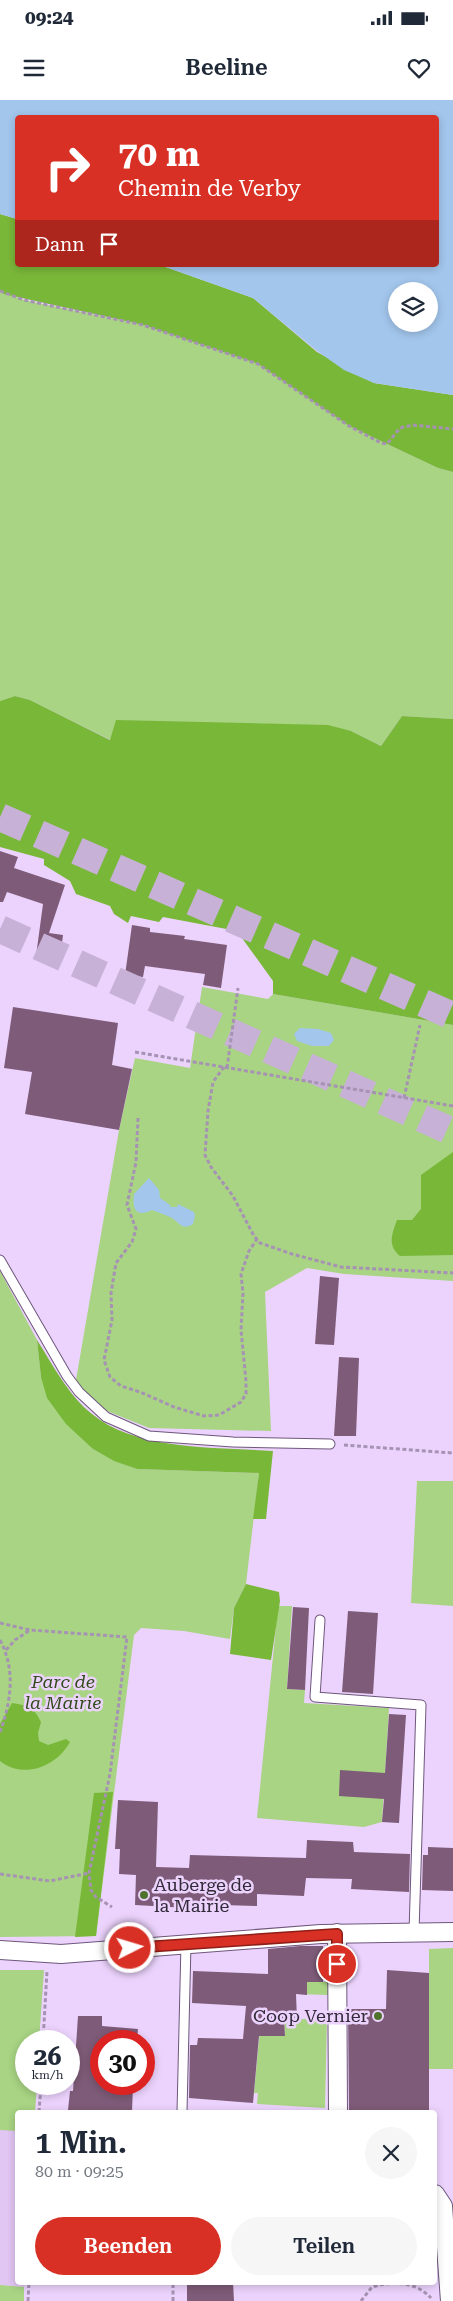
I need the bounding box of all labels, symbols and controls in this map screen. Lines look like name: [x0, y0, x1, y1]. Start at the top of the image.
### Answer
text: 09:24: [25, 6, 74, 29]
icon: menu: [20, 54, 48, 82]
icon: heart: [405, 54, 433, 82]
text: Beeline: [185, 55, 268, 80]
text: 70 m: [118, 134, 200, 175]
icon: right: [35, 135, 100, 200]
text: Chemin de Verby: [118, 176, 301, 201]
icon: arrive: [95, 230, 123, 258]
text: Dann: [35, 233, 85, 256]
map controls: [388, 282, 438, 332]
button: layers: [388, 282, 438, 332]
park label: Parc de la Mairie: [25, 1671, 101, 1713]
place label: Auberge de la Mairie: [154, 1874, 252, 1916]
marker: Auberge de la Mairie: [138, 1889, 150, 1901]
position arrow: [103, 1921, 155, 1973]
pin: [316, 1943, 358, 1985]
icon: arrive: [323, 1950, 351, 1978]
place label: Coop Vernier: [253, 2005, 368, 2026]
marker: Coop Vernier: [372, 2010, 384, 2022]
speed limit sign: 30: [90, 2030, 155, 2095]
text: 26: [33, 2042, 62, 2071]
text: km/h: [31, 2068, 64, 2082]
text: 1 Min.: [35, 2125, 127, 2160]
button: close: [365, 2127, 417, 2179]
text: 80 m · 09:25: [35, 2162, 124, 2181]
button: Beenden: [35, 2217, 221, 2275]
button: Teilen: [231, 2217, 417, 2275]

